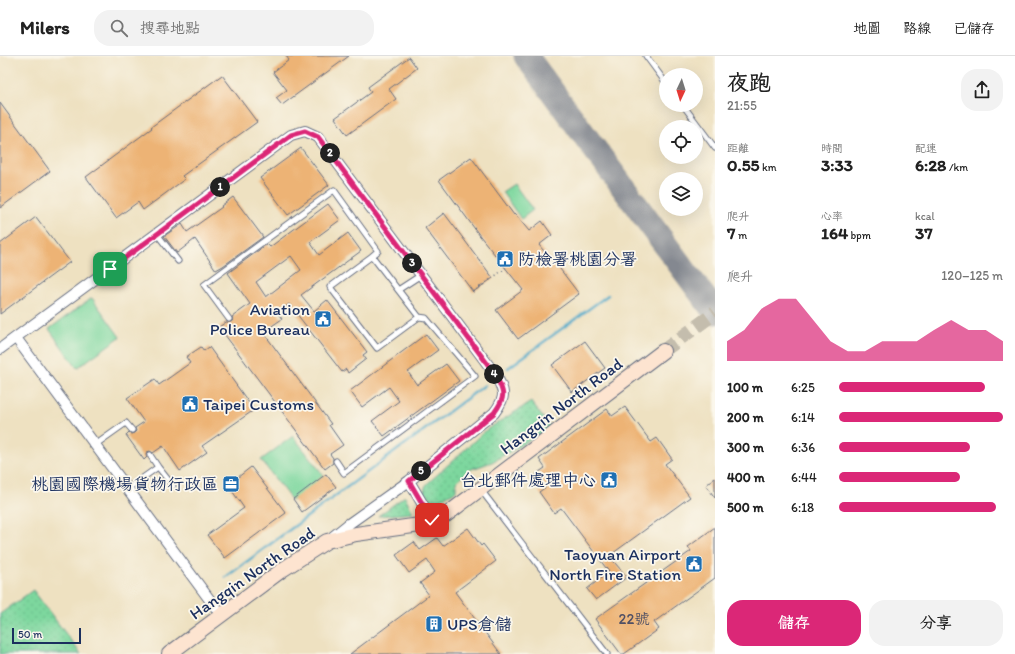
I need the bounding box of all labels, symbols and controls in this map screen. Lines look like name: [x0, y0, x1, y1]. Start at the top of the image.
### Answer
search box: [94, 10, 374, 46]
text: Milers: [20, 16, 70, 39]
icon: search: [108, 17, 130, 39]
text: 搜尋地點: [140, 19, 200, 37]
text: 地圖: [853, 20, 881, 37]
text: 路線: [903, 20, 931, 37]
text: 已儲存: [953, 20, 995, 37]
north arrow: [659, 68, 703, 112]
map controls: [659, 68, 703, 216]
text: 夜跑: [727, 69, 771, 96]
button: share: [961, 69, 1003, 111]
text: 21:55: [727, 98, 757, 113]
button: locate: [659, 120, 703, 164]
text: 距離: [727, 142, 749, 155]
text: 時間: [821, 142, 843, 155]
text: 配速: [915, 142, 937, 155]
pin: 2: [320, 143, 340, 163]
text: 2: [327, 146, 333, 159]
text: 0.55: [727, 155, 760, 175]
text: 3:33: [821, 155, 853, 175]
text: 6:28: [915, 155, 946, 175]
text: km: [760, 161, 777, 174]
text: /km: [946, 161, 968, 174]
button: layers: [659, 172, 703, 216]
pin: 1: [210, 177, 230, 197]
text: 1: [217, 180, 223, 193]
text: 爬升: [727, 210, 749, 223]
text: 心率: [821, 210, 843, 223]
text: kcal: [915, 210, 935, 223]
text: 7: [727, 223, 735, 243]
text: 164: [821, 223, 848, 243]
text: 37: [915, 223, 933, 243]
text: m: [735, 229, 747, 242]
text: bpm: [848, 229, 871, 242]
public building icon: 防檢署桃園分署: [495, 249, 515, 269]
place label: 防檢署桃園分署: [518, 249, 637, 269]
pin: [93, 252, 127, 286]
pin: 3: [402, 253, 422, 273]
text: 3: [409, 256, 415, 269]
icon: arrive: [99, 258, 121, 280]
text: 120–125 m: [941, 268, 1003, 283]
text: 爬升: [727, 269, 753, 284]
place label: Aviation Police Bureau: [210, 299, 311, 339]
public building icon: Aviation Police Bureau: [313, 309, 333, 329]
street label: Hangqin North Road: [496, 354, 626, 458]
pin: 4: [484, 364, 504, 384]
text: 4: [491, 367, 497, 380]
text: 100 m: [727, 380, 763, 395]
text: 6:25: [791, 380, 815, 395]
public building icon: Taipei Customs: [180, 394, 200, 414]
place label: Taipei Customs: [203, 394, 314, 414]
text: 200 m: [727, 410, 764, 425]
text: 6:14: [791, 410, 815, 425]
text: 300 m: [727, 440, 764, 455]
text: 6:36: [791, 440, 815, 455]
pin: 5: [411, 461, 431, 481]
text: 5: [418, 464, 424, 477]
place label: 台北郵件處理中心: [460, 470, 596, 490]
public building icon: 台北郵件處理中心: [599, 470, 619, 490]
text: 400 m: [727, 470, 765, 485]
text: 6:44: [791, 470, 817, 485]
place label: 桃園國際機場貨物行政區: [31, 474, 218, 494]
office icon: 桃園國際機場貨物行政區: [221, 474, 241, 494]
text: 500 m: [727, 500, 764, 515]
text: 6:18: [791, 500, 814, 515]
pin: [415, 503, 449, 537]
icon: check: [421, 509, 443, 531]
street label: Hangqin North Road: [186, 522, 318, 624]
place label: Taoyuan Airport North Fire Station: [549, 544, 681, 584]
public building icon: Taoyuan Airport North Fire Station: [684, 554, 704, 574]
button: 儲存: [727, 600, 861, 646]
button: 分享: [869, 600, 1003, 646]
house number: 22號: [619, 610, 649, 628]
building icon: UPS倉儲: [424, 614, 444, 634]
place label: UPS倉儲: [447, 614, 512, 634]
scale bar: [12, 626, 81, 645]
text: 50 m: [18, 628, 42, 641]

